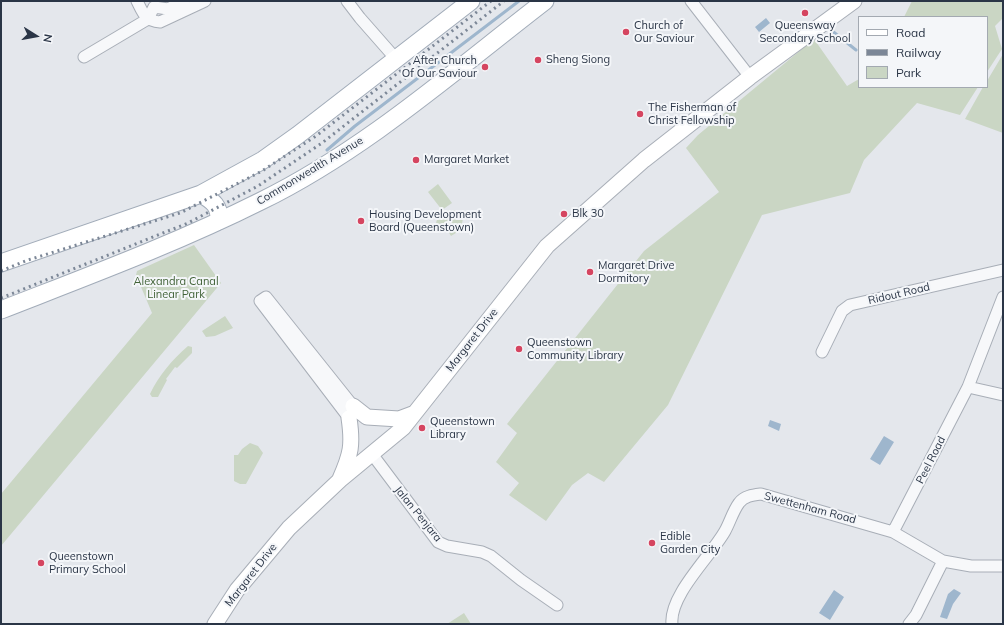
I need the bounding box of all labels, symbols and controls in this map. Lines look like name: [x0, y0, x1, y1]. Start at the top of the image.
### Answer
marker: Queensway Secondary School: [800, 8, 810, 18]
north arrow: [16, 16, 56, 56]
legend: [858, 16, 988, 88]
place label: Church of Our Saviour: [634, 19, 694, 45]
place label: Queensway Secondary School: [759, 19, 851, 45]
text: Road: [896, 25, 925, 40]
marker: Church of Our Saviour: [621, 27, 631, 37]
text: N: [40, 33, 55, 44]
text: Railway: [896, 45, 941, 60]
place label: Sheng Siong: [546, 53, 610, 67]
place label: After Church Of Our Saviour: [402, 54, 477, 80]
marker: Sheng Siong: [533, 55, 543, 65]
marker: After Church Of Our Saviour: [480, 62, 490, 72]
text: Park: [896, 65, 921, 80]
place label: The Fisherman of Christ Fellowship: [648, 101, 736, 127]
marker: The Fisherman of Christ Fellowship: [635, 109, 645, 119]
street label: Commonwealth Avenue: [254, 134, 366, 208]
place label: Margaret Market: [424, 153, 509, 167]
marker: Margaret Market: [411, 155, 421, 165]
place label: Blk 30: [572, 207, 604, 221]
place label: Housing Development Board (Queenstown): [369, 208, 481, 234]
marker: Blk 30: [559, 209, 569, 219]
marker: Housing Development Board (Queenstown): [356, 216, 366, 226]
place label: Margaret Drive Dormitory: [598, 259, 674, 285]
marker: Margaret Drive Dormitory: [585, 267, 595, 277]
park label: Alexandra Canal Linear Park: [133, 275, 219, 301]
street label: Ridout Road: [867, 280, 931, 308]
street label: Margaret Drive: [443, 306, 501, 374]
place label: Queenstown Community Library: [527, 336, 624, 362]
marker: Queenstown Community Library: [514, 344, 524, 354]
place label: Queenstown Library: [430, 415, 495, 441]
marker: Queenstown Library: [417, 423, 427, 433]
street label: Peel Road: [913, 434, 949, 486]
street label: Jalan Penjara: [392, 483, 444, 545]
street label: Swettenham Road: [763, 489, 857, 527]
place label: Edible Garden City: [660, 530, 720, 556]
marker: Edible Garden City: [647, 538, 657, 548]
street label: Margaret Drive: [222, 541, 280, 609]
place label: Queenstown Primary School: [49, 550, 126, 576]
marker: Queenstown Primary School: [36, 558, 46, 568]

